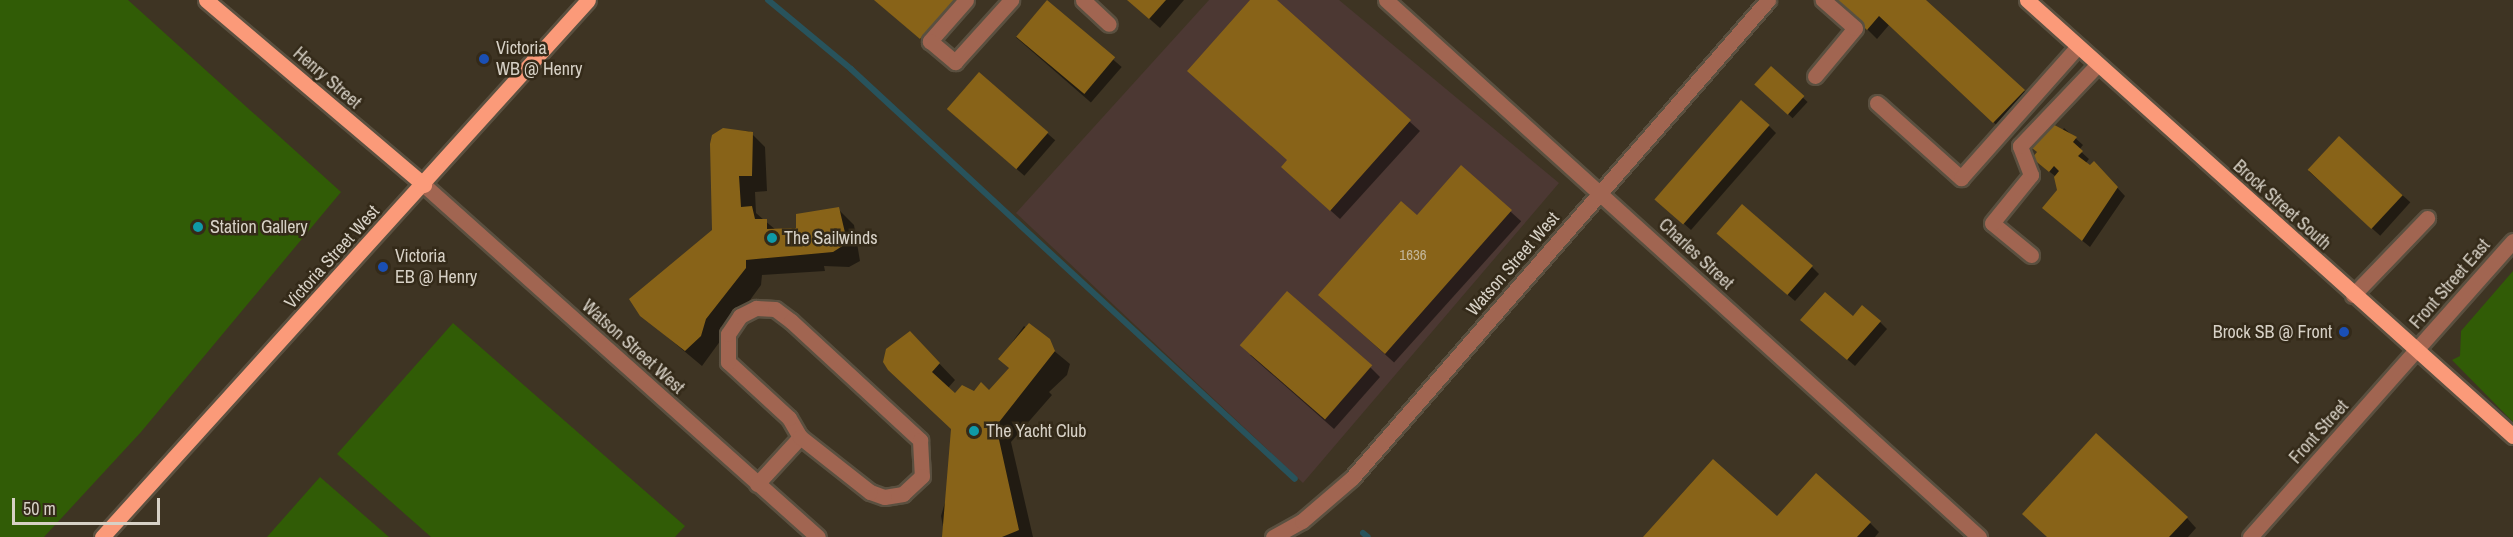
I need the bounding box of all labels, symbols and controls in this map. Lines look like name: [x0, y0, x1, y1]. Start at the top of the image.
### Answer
place label: Victoria WB @ Henry: [496, 38, 582, 80]
street label: Henry Street: [289, 43, 365, 113]
marker: Victoria WB @ Henry: [477, 52, 491, 66]
street label: Brock Street South: [2229, 156, 2335, 254]
street label: Victoria Street West: [280, 201, 384, 313]
street label: Watson Street West: [1462, 208, 1564, 320]
street label: Charles Street: [1654, 214, 1738, 294]
place label: Station Gallery: [210, 216, 308, 238]
marker: Station Gallery: [191, 220, 205, 234]
place label: The Sailwinds: [784, 227, 878, 249]
marker: The Sailwinds: [765, 231, 779, 245]
street label: Front Street East: [2405, 235, 2495, 333]
place label: Victoria EB @ Henry: [395, 246, 477, 288]
house number: 1636: [1399, 246, 1427, 264]
marker: Victoria EB @ Henry: [376, 260, 390, 274]
street label: Watson Street West: [577, 295, 689, 399]
place label: Brock SB @ Front: [2213, 321, 2332, 343]
marker: Brock SB @ Front: [2337, 325, 2351, 339]
street label: Front Street: [2285, 396, 2353, 468]
place label: The Yacht Club: [986, 420, 1087, 442]
marker: The Yacht Club: [967, 424, 981, 438]
scale bar: [15, 486, 164, 524]
text: 50 m: [23, 496, 56, 521]

